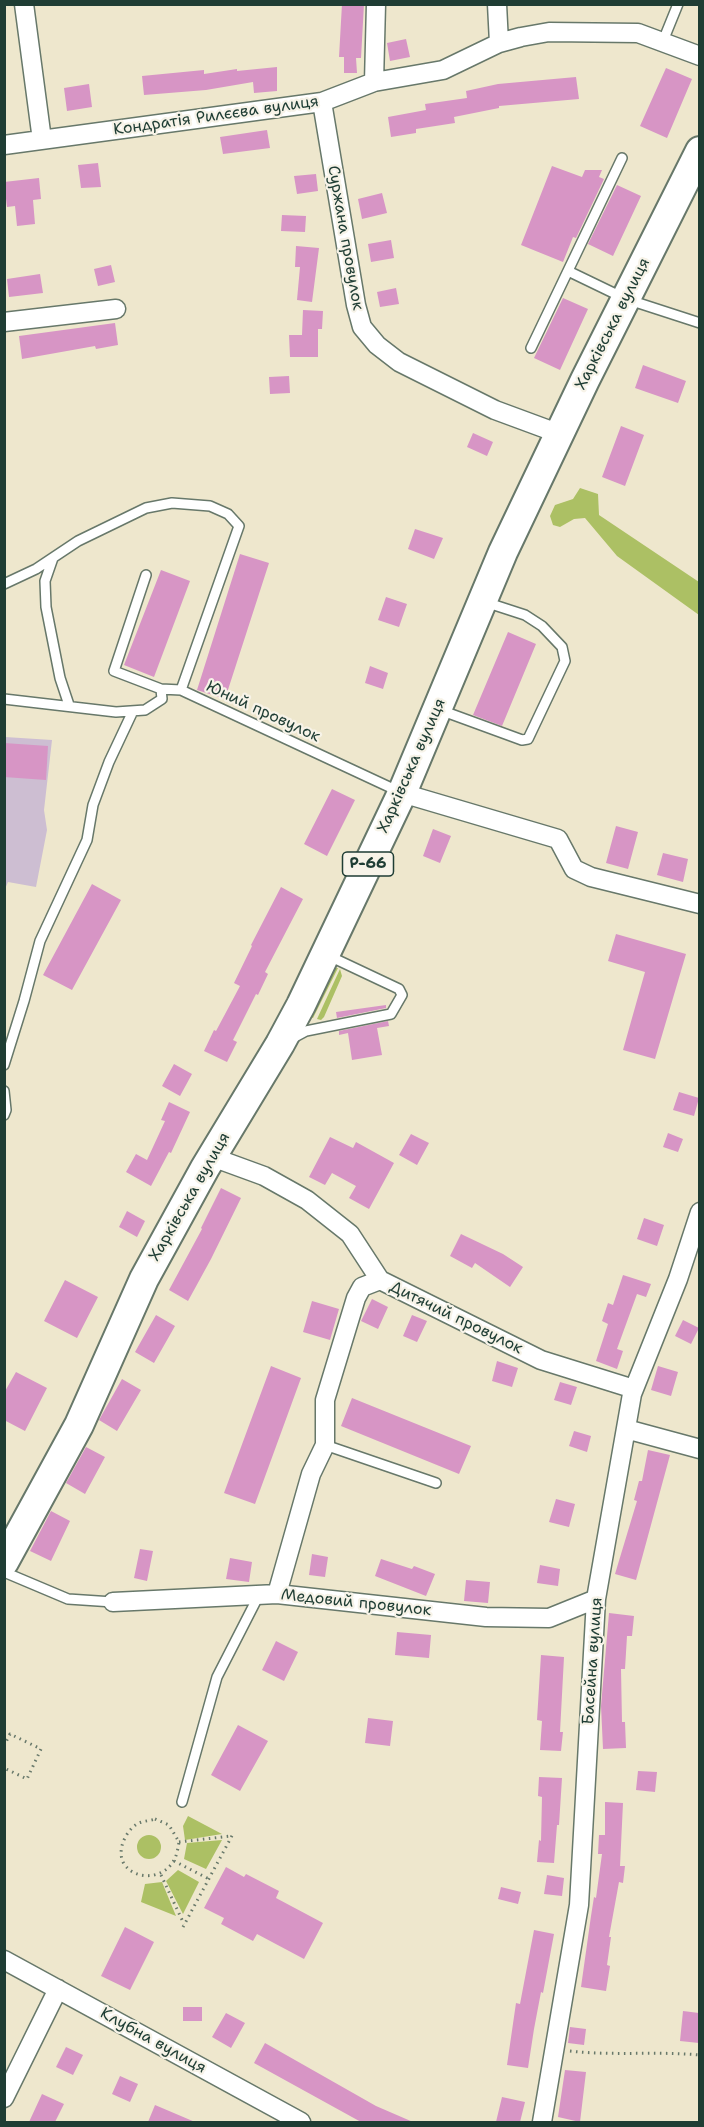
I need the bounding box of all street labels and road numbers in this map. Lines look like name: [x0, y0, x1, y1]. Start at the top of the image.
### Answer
street label: Кондратія Рилєєва вулиця: [112, 92, 320, 140]
street label: Суржана провулок: [323, 164, 367, 312]
street label: Харківська вулиця: [571, 255, 655, 393]
street label: Юний провулок: [203, 677, 323, 747]
street label: Харківська вулиця: [374, 696, 450, 836]
road number: Р-66: [342, 852, 394, 876]
street label: Харківська вулиця: [145, 1129, 235, 1265]
street label: Дитячий провулок: [386, 1277, 526, 1359]
street label: Медовий провулок: [280, 1586, 432, 1620]
street label: Басейна вулиця: [579, 1597, 607, 1725]
street label: Клубна вулиця: [97, 2004, 209, 2078]

